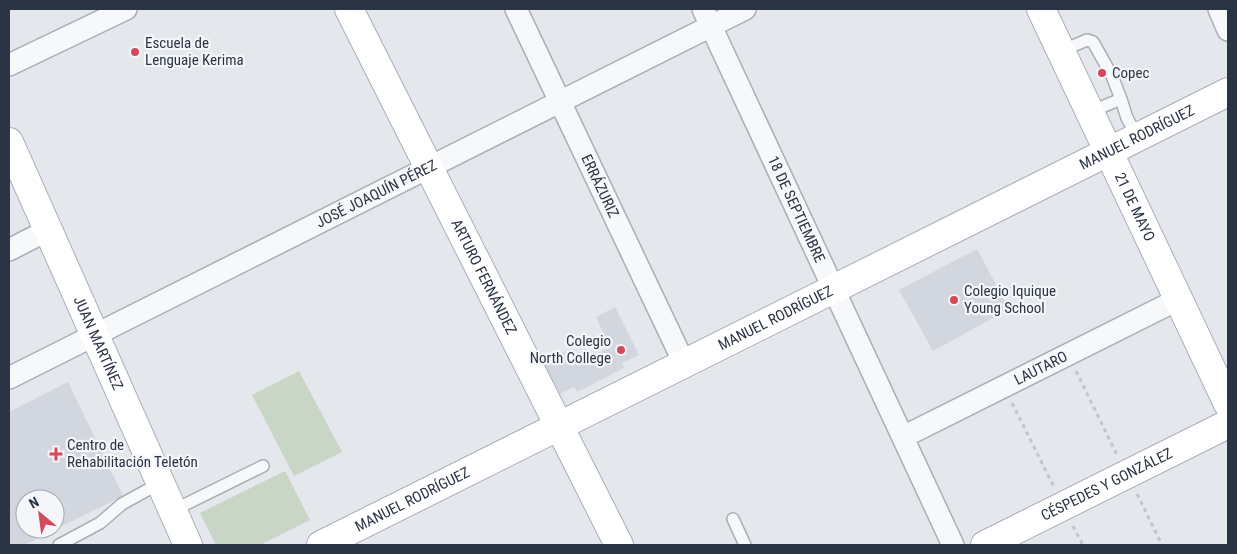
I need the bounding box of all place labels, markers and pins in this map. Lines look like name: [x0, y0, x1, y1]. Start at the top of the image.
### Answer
place label: Escuela de Lenguaje Kerima: [145, 34, 244, 69]
marker: Escuela de Lenguaje Kerima: [129, 46, 141, 58]
place label: Copec: [1112, 64, 1149, 82]
marker: Copec: [1096, 67, 1108, 79]
place label: Colegio Iquique Young School: [964, 282, 1056, 317]
marker: Colegio Iquique Young School: [948, 294, 960, 306]
place label: Colegio North College: [530, 332, 611, 367]
marker: Colegio North College: [615, 344, 627, 356]
place label: Centro de Rehabilitación Teletón: [67, 436, 198, 471]
marker: Centro de Rehabilitación Teletón: [49, 447, 63, 461]

